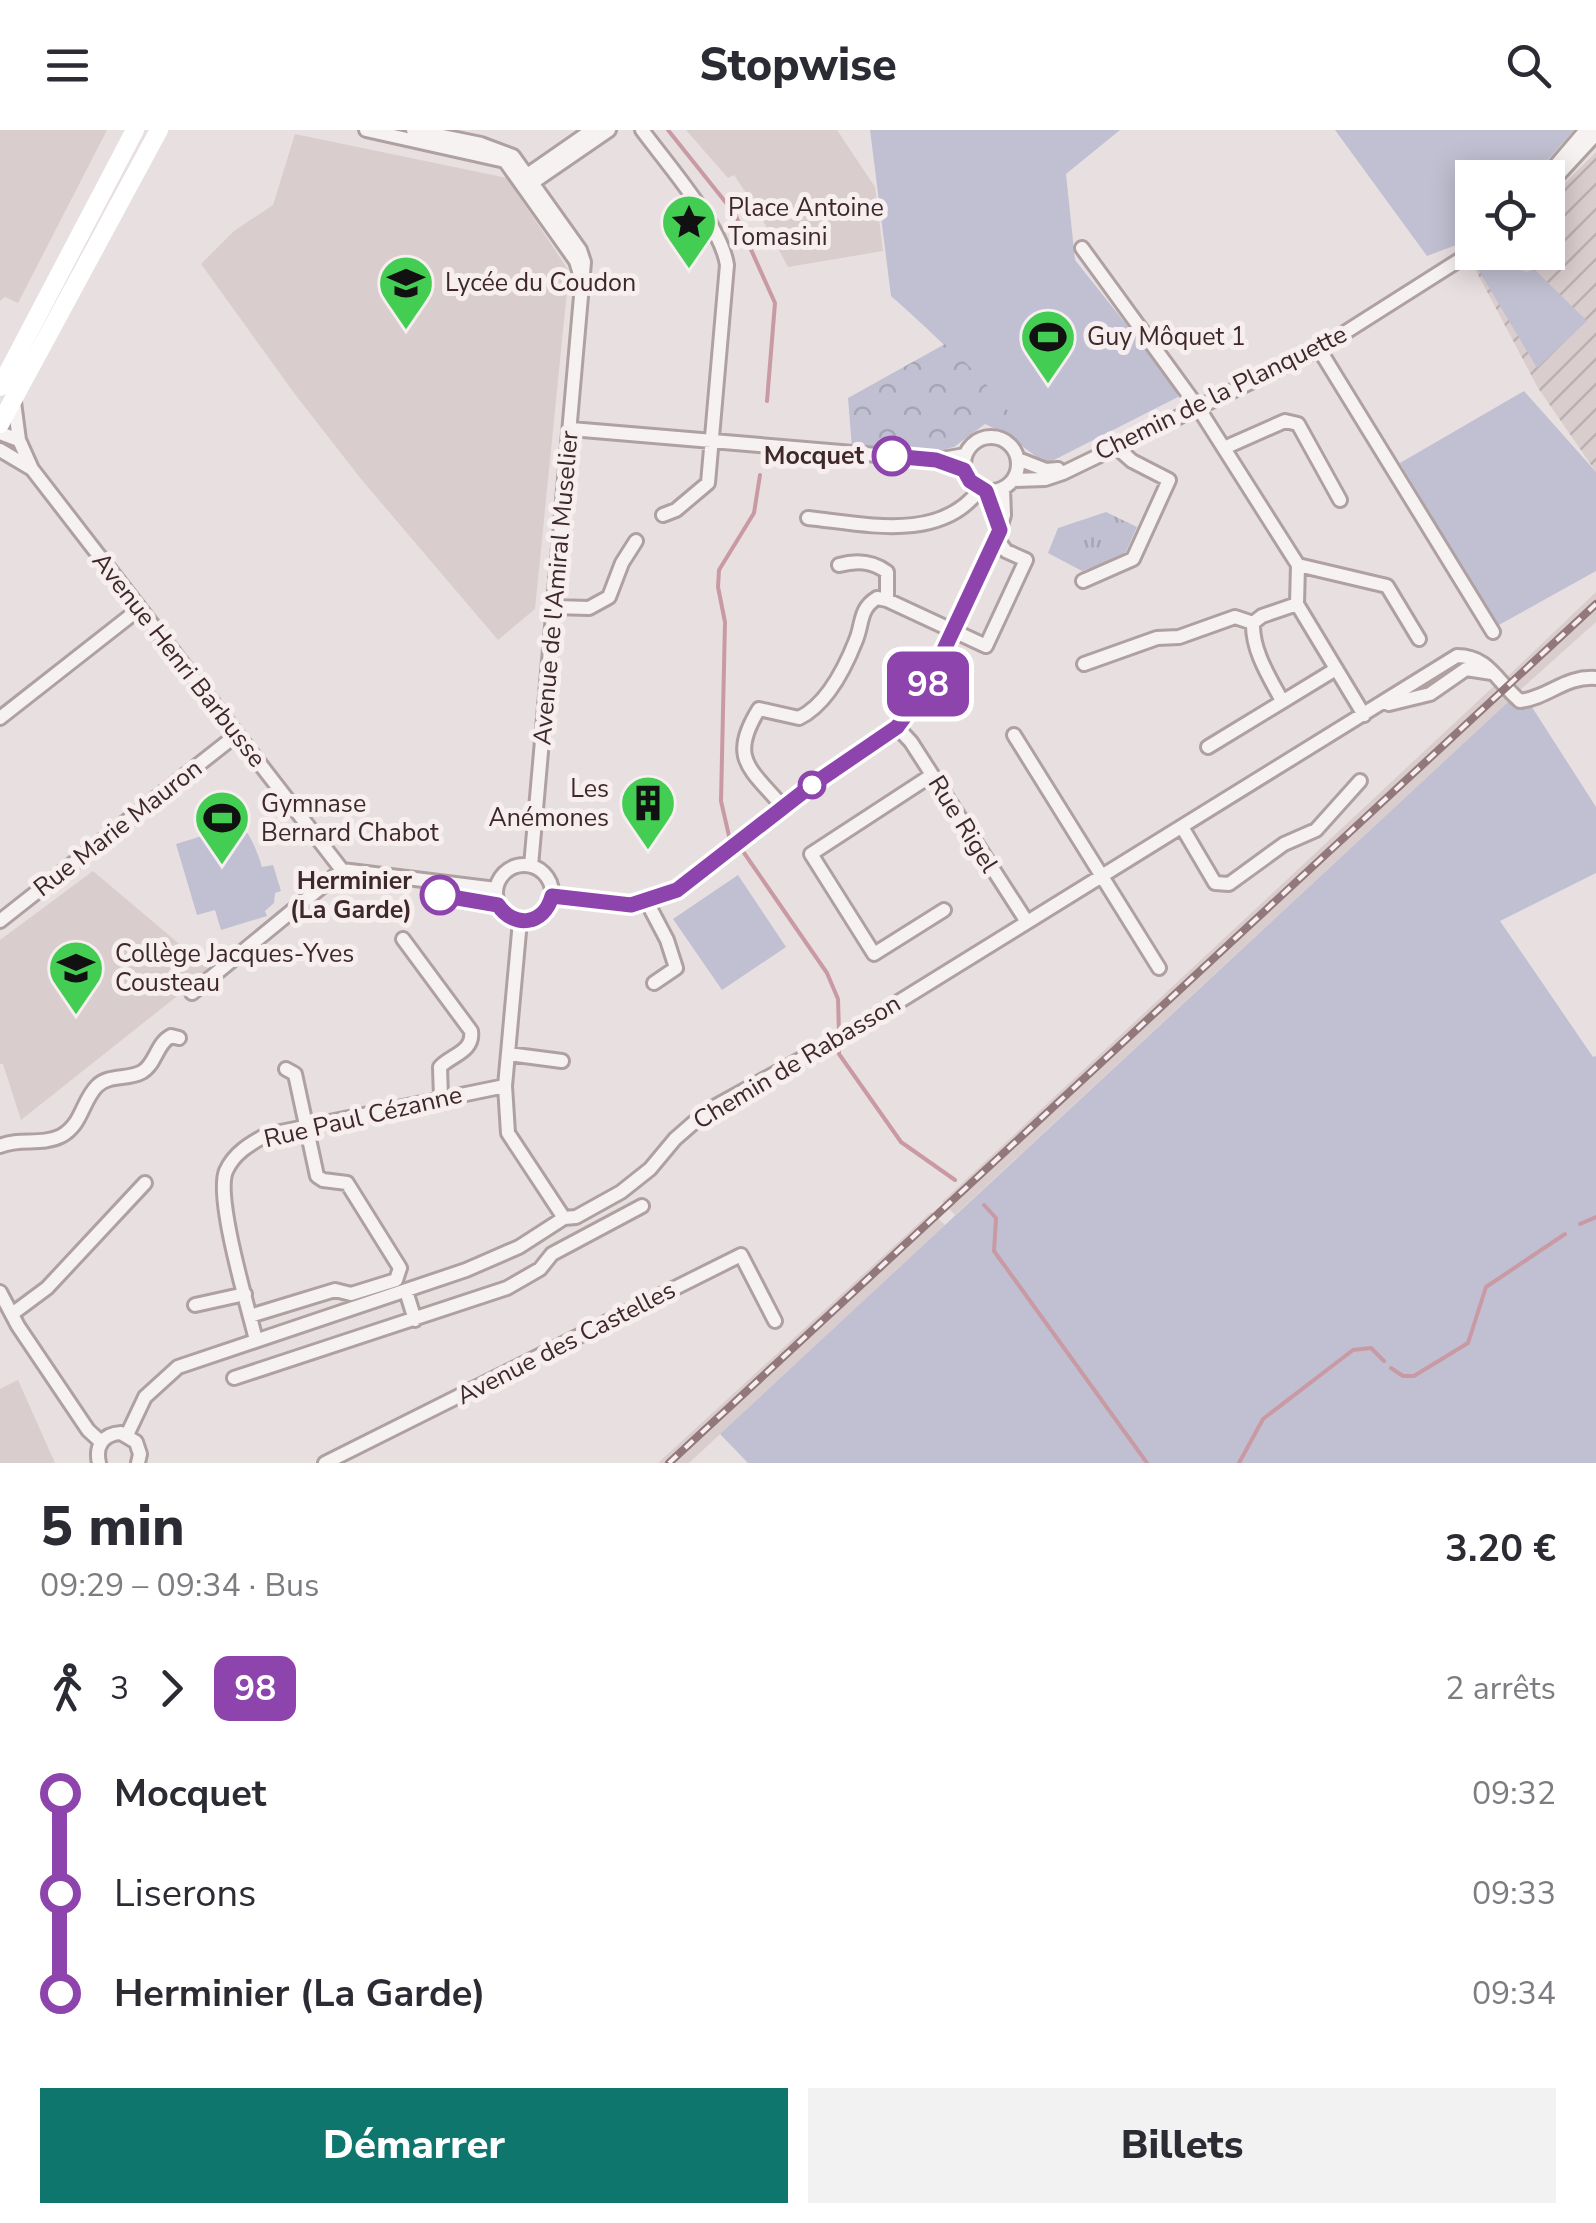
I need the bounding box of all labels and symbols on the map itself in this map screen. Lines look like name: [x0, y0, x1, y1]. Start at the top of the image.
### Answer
place label: Place Antoine Tomasini: [728, 191, 884, 254]
place icon: Place Antoine Tomasini: [659, 192, 719, 271]
school or university icon: Lycée du Coudon: [376, 253, 436, 332]
place label: Lycée du Coudon: [445, 266, 636, 300]
sports icon: Guy Môquet 1: [1018, 307, 1078, 386]
street label: Chemin de la Planquette: [1089, 317, 1353, 469]
place label: Guy Môquet 1: [1087, 320, 1246, 354]
street label: Avenue de l'Amiral Muselier: [525, 429, 587, 747]
marker: Mocquet: [873, 437, 911, 475]
place label: Mocquet: [764, 439, 864, 473]
street label: Avenue Henri Barbusse: [84, 545, 274, 775]
line badge: 98: [883, 652, 973, 716]
street label: Rue Marie Mauron: [27, 751, 209, 905]
street label: Rue Rigel: [920, 769, 1006, 879]
place label: Les Anémones: [488, 772, 609, 835]
unlabelled marker: [799, 772, 825, 798]
building icon: Les Anémones: [618, 773, 678, 852]
place label: Gymnase Bernard Chabot: [261, 787, 439, 850]
sports icon: Gymnase Bernard Chabot: [192, 788, 252, 867]
place label: Herminier (La Garde): [290, 864, 412, 927]
marker: Herminier (La Garde): [421, 876, 459, 914]
place label: Collège Jacques-Yves Cousteau: [115, 937, 354, 1000]
school or university icon: Collège Jacques-Yves Cousteau: [46, 938, 106, 1017]
street label: Chemin de Rabasson: [687, 987, 907, 1137]
street label: Rue Paul Cézanne: [261, 1078, 465, 1156]
street label: Avenue des Castelles: [451, 1273, 681, 1413]

